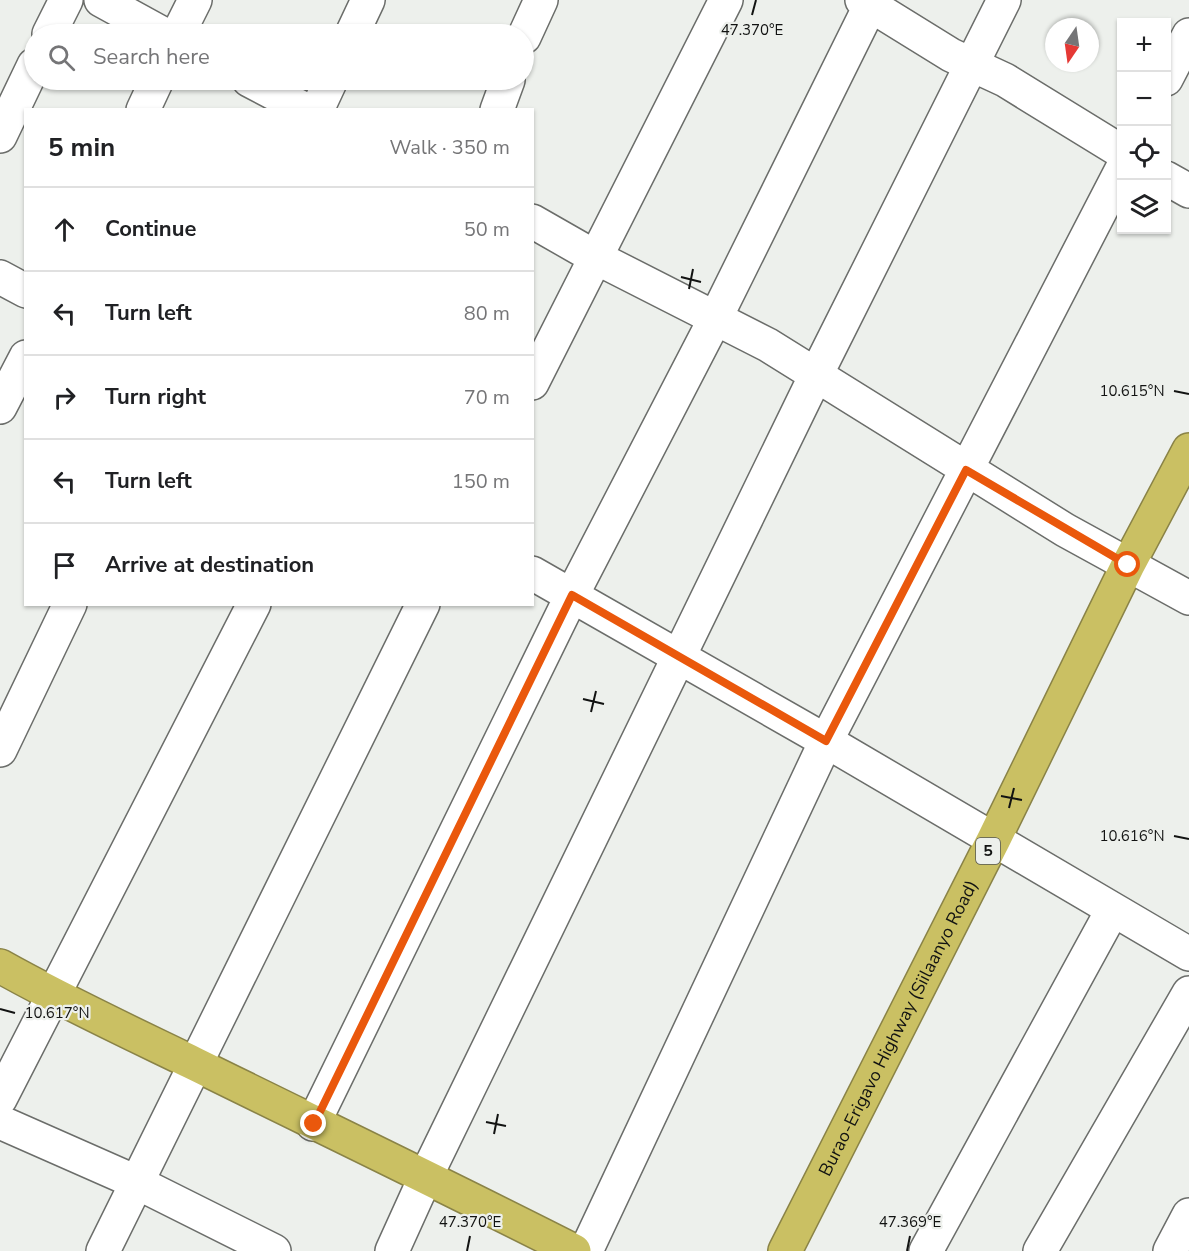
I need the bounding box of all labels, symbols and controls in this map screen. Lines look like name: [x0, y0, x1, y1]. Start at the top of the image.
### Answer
north arrow: [1045, 18, 1099, 72]
map controls: [1117, 18, 1171, 234]
button: +: [1117, 18, 1171, 72]
text: 47.370°E: [721, 20, 783, 40]
search box: [24, 24, 534, 90]
icon: search: [45, 41, 78, 74]
text: Search here: [93, 42, 210, 72]
button: −: [1117, 72, 1171, 126]
button: locate: [1117, 126, 1171, 180]
text: 5 min: [48, 130, 115, 165]
text: Walk · 350 m: [390, 134, 510, 161]
button: layers: [1117, 180, 1171, 234]
icon: ahead: [48, 213, 81, 246]
text: Continue: [105, 214, 196, 244]
text: 50 m: [464, 216, 510, 243]
icon: left: [48, 297, 81, 330]
text: Turn left: [105, 298, 192, 328]
text: 80 m: [464, 300, 510, 327]
icon: right: [48, 381, 81, 414]
text: 10.615°N: [1099, 381, 1165, 401]
text: Turn right: [105, 382, 206, 412]
text: 70 m: [464, 384, 510, 411]
icon: left: [48, 465, 81, 498]
text: Turn left: [105, 466, 192, 496]
text: 150 m: [452, 468, 510, 495]
icon: arrive: [48, 549, 81, 582]
text: Arrive at destination: [105, 550, 314, 580]
route start: [1114, 551, 1140, 577]
text: 10.616°N: [1099, 826, 1165, 846]
road number: 5: [976, 838, 1000, 864]
street label: Burao-Erigavo Highway (Siilaanyo Road): [813, 876, 983, 1180]
text: 10.617°N: [24, 1003, 90, 1023]
route end: [300, 1110, 326, 1136]
text: 47.370°E: [439, 1212, 501, 1232]
text: 47.369°E: [879, 1212, 941, 1232]

